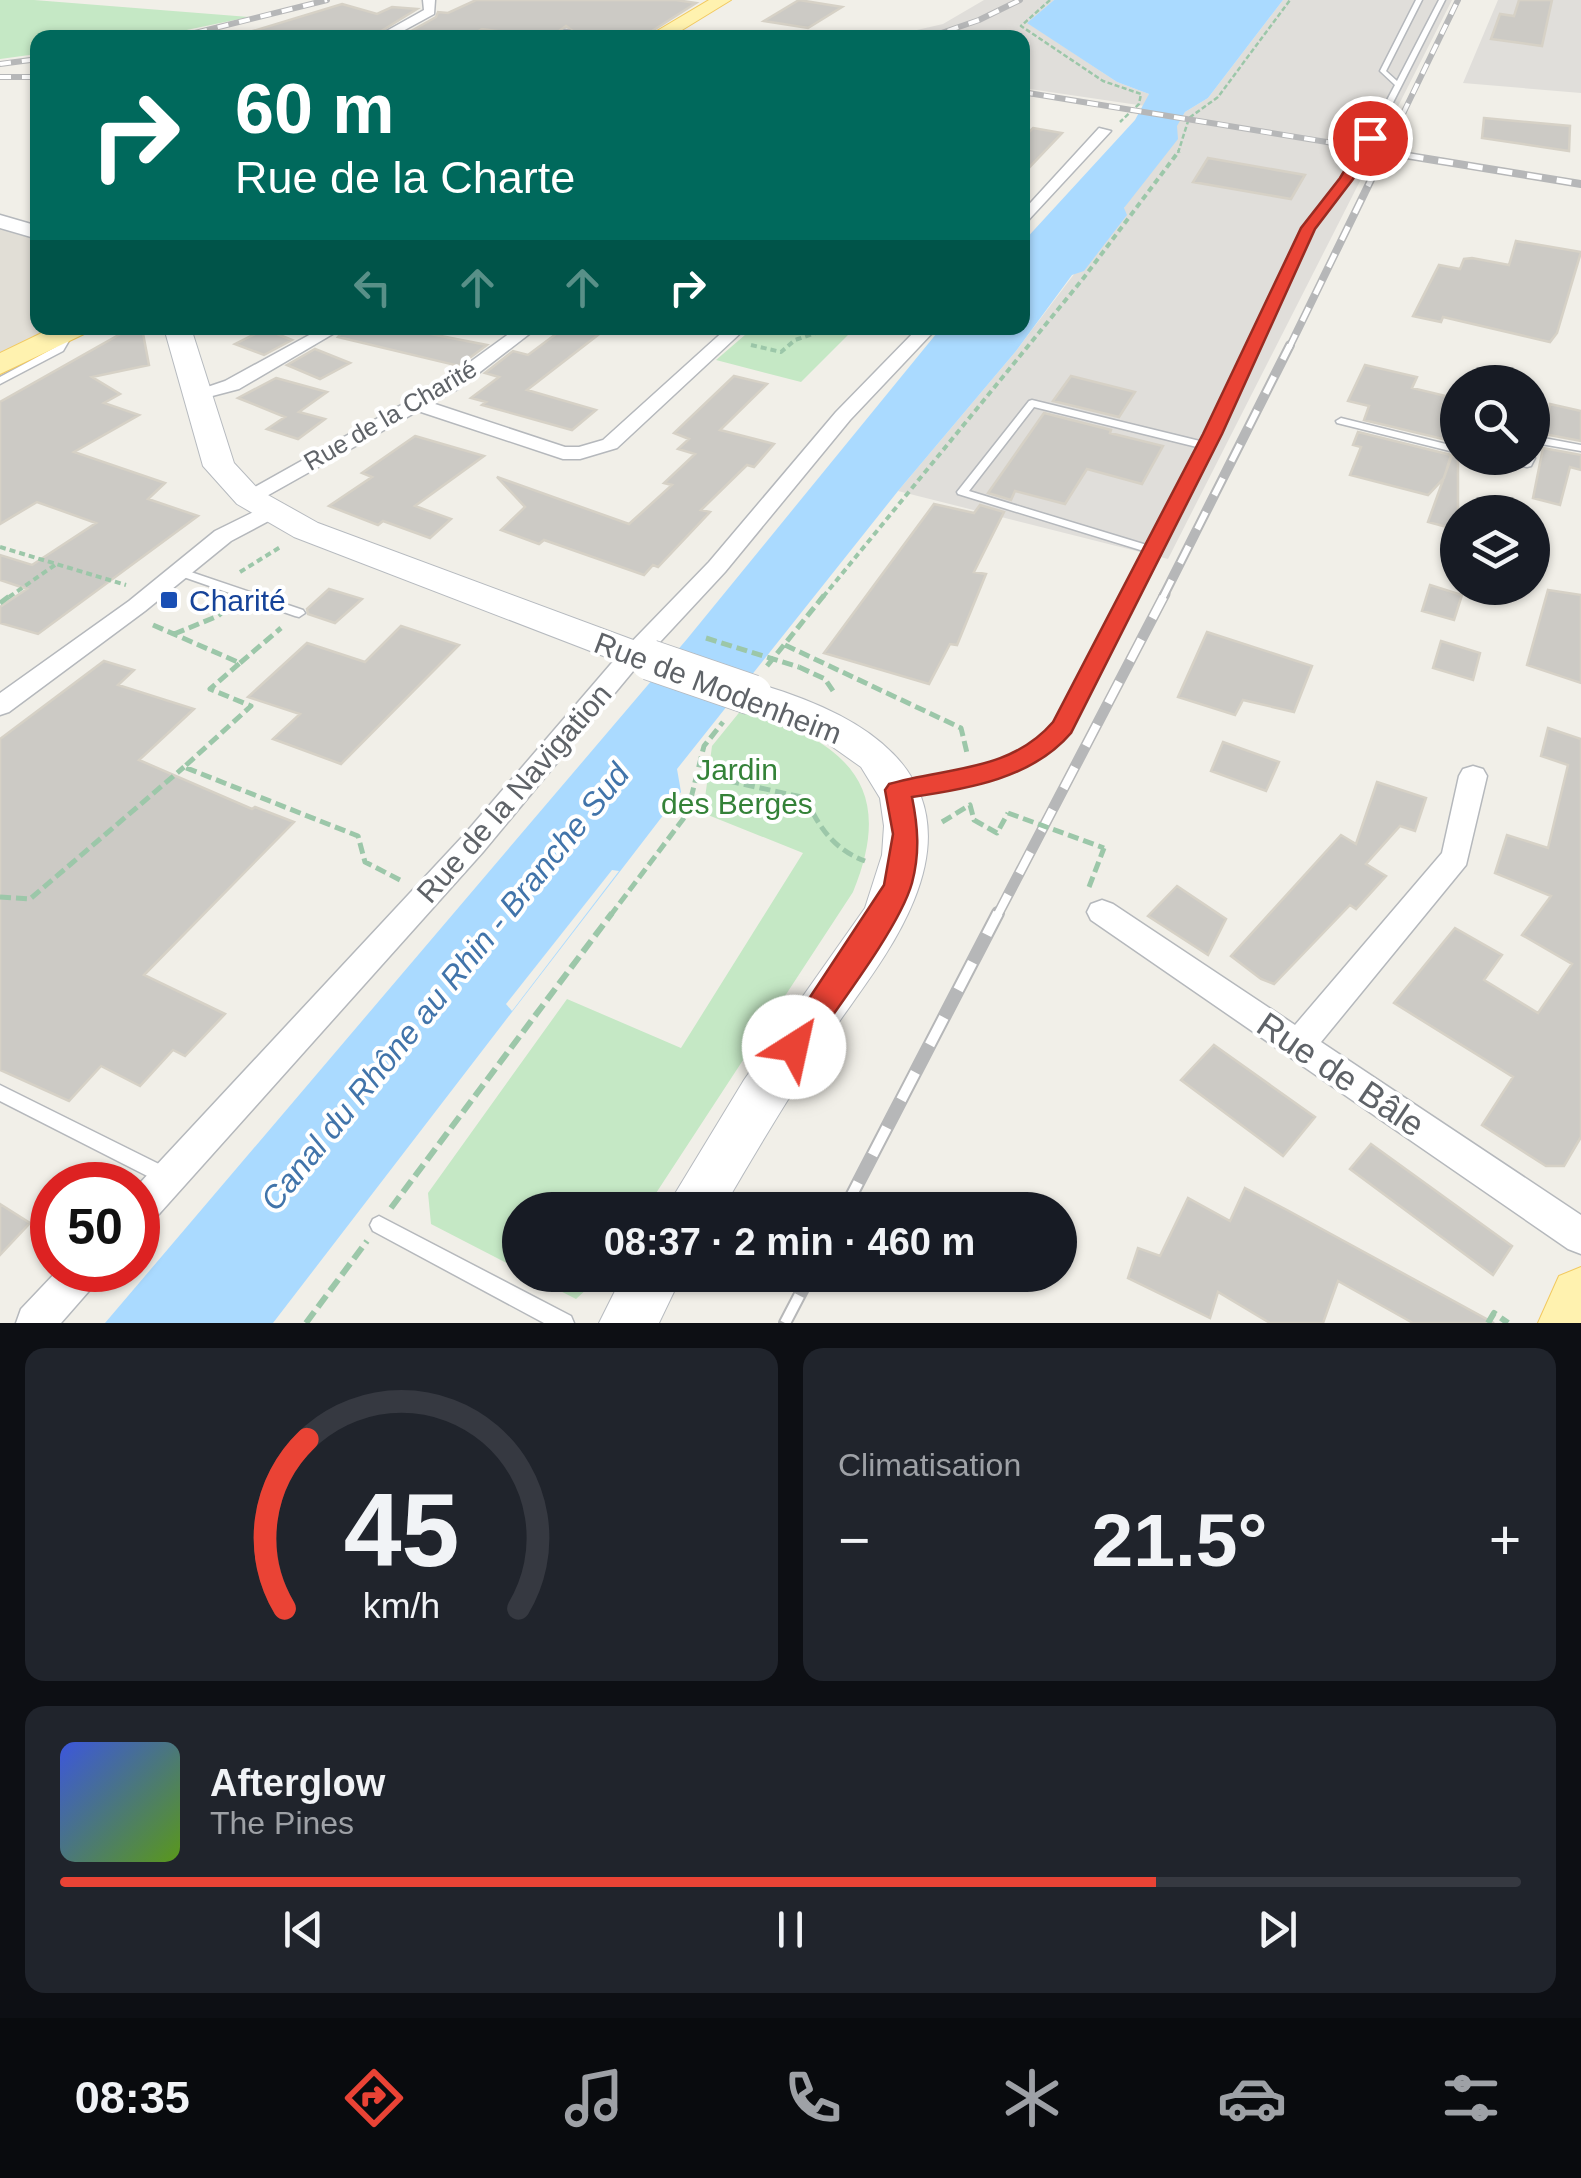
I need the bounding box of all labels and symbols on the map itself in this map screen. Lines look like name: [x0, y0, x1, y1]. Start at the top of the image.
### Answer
pin: [1328, 96, 1413, 181]
street label: Rue de la Charité: [299, 354, 481, 476]
place label: Charité: [189, 584, 286, 617]
marker: Charité: [158, 589, 180, 611]
street label: Rue de Modenheim: [590, 626, 846, 750]
street label: Rue de la Navigation: [410, 677, 618, 909]
park label: Jardin des Berges: [661, 753, 813, 820]
water label: Canal du Rhône au Rhin - Branche Sud: [254, 756, 637, 1217]
position arrow: [742, 995, 846, 1099]
street label: Rue de Bâle: [1250, 1004, 1432, 1144]
speed limit sign: 50: [30, 1162, 160, 1292]

